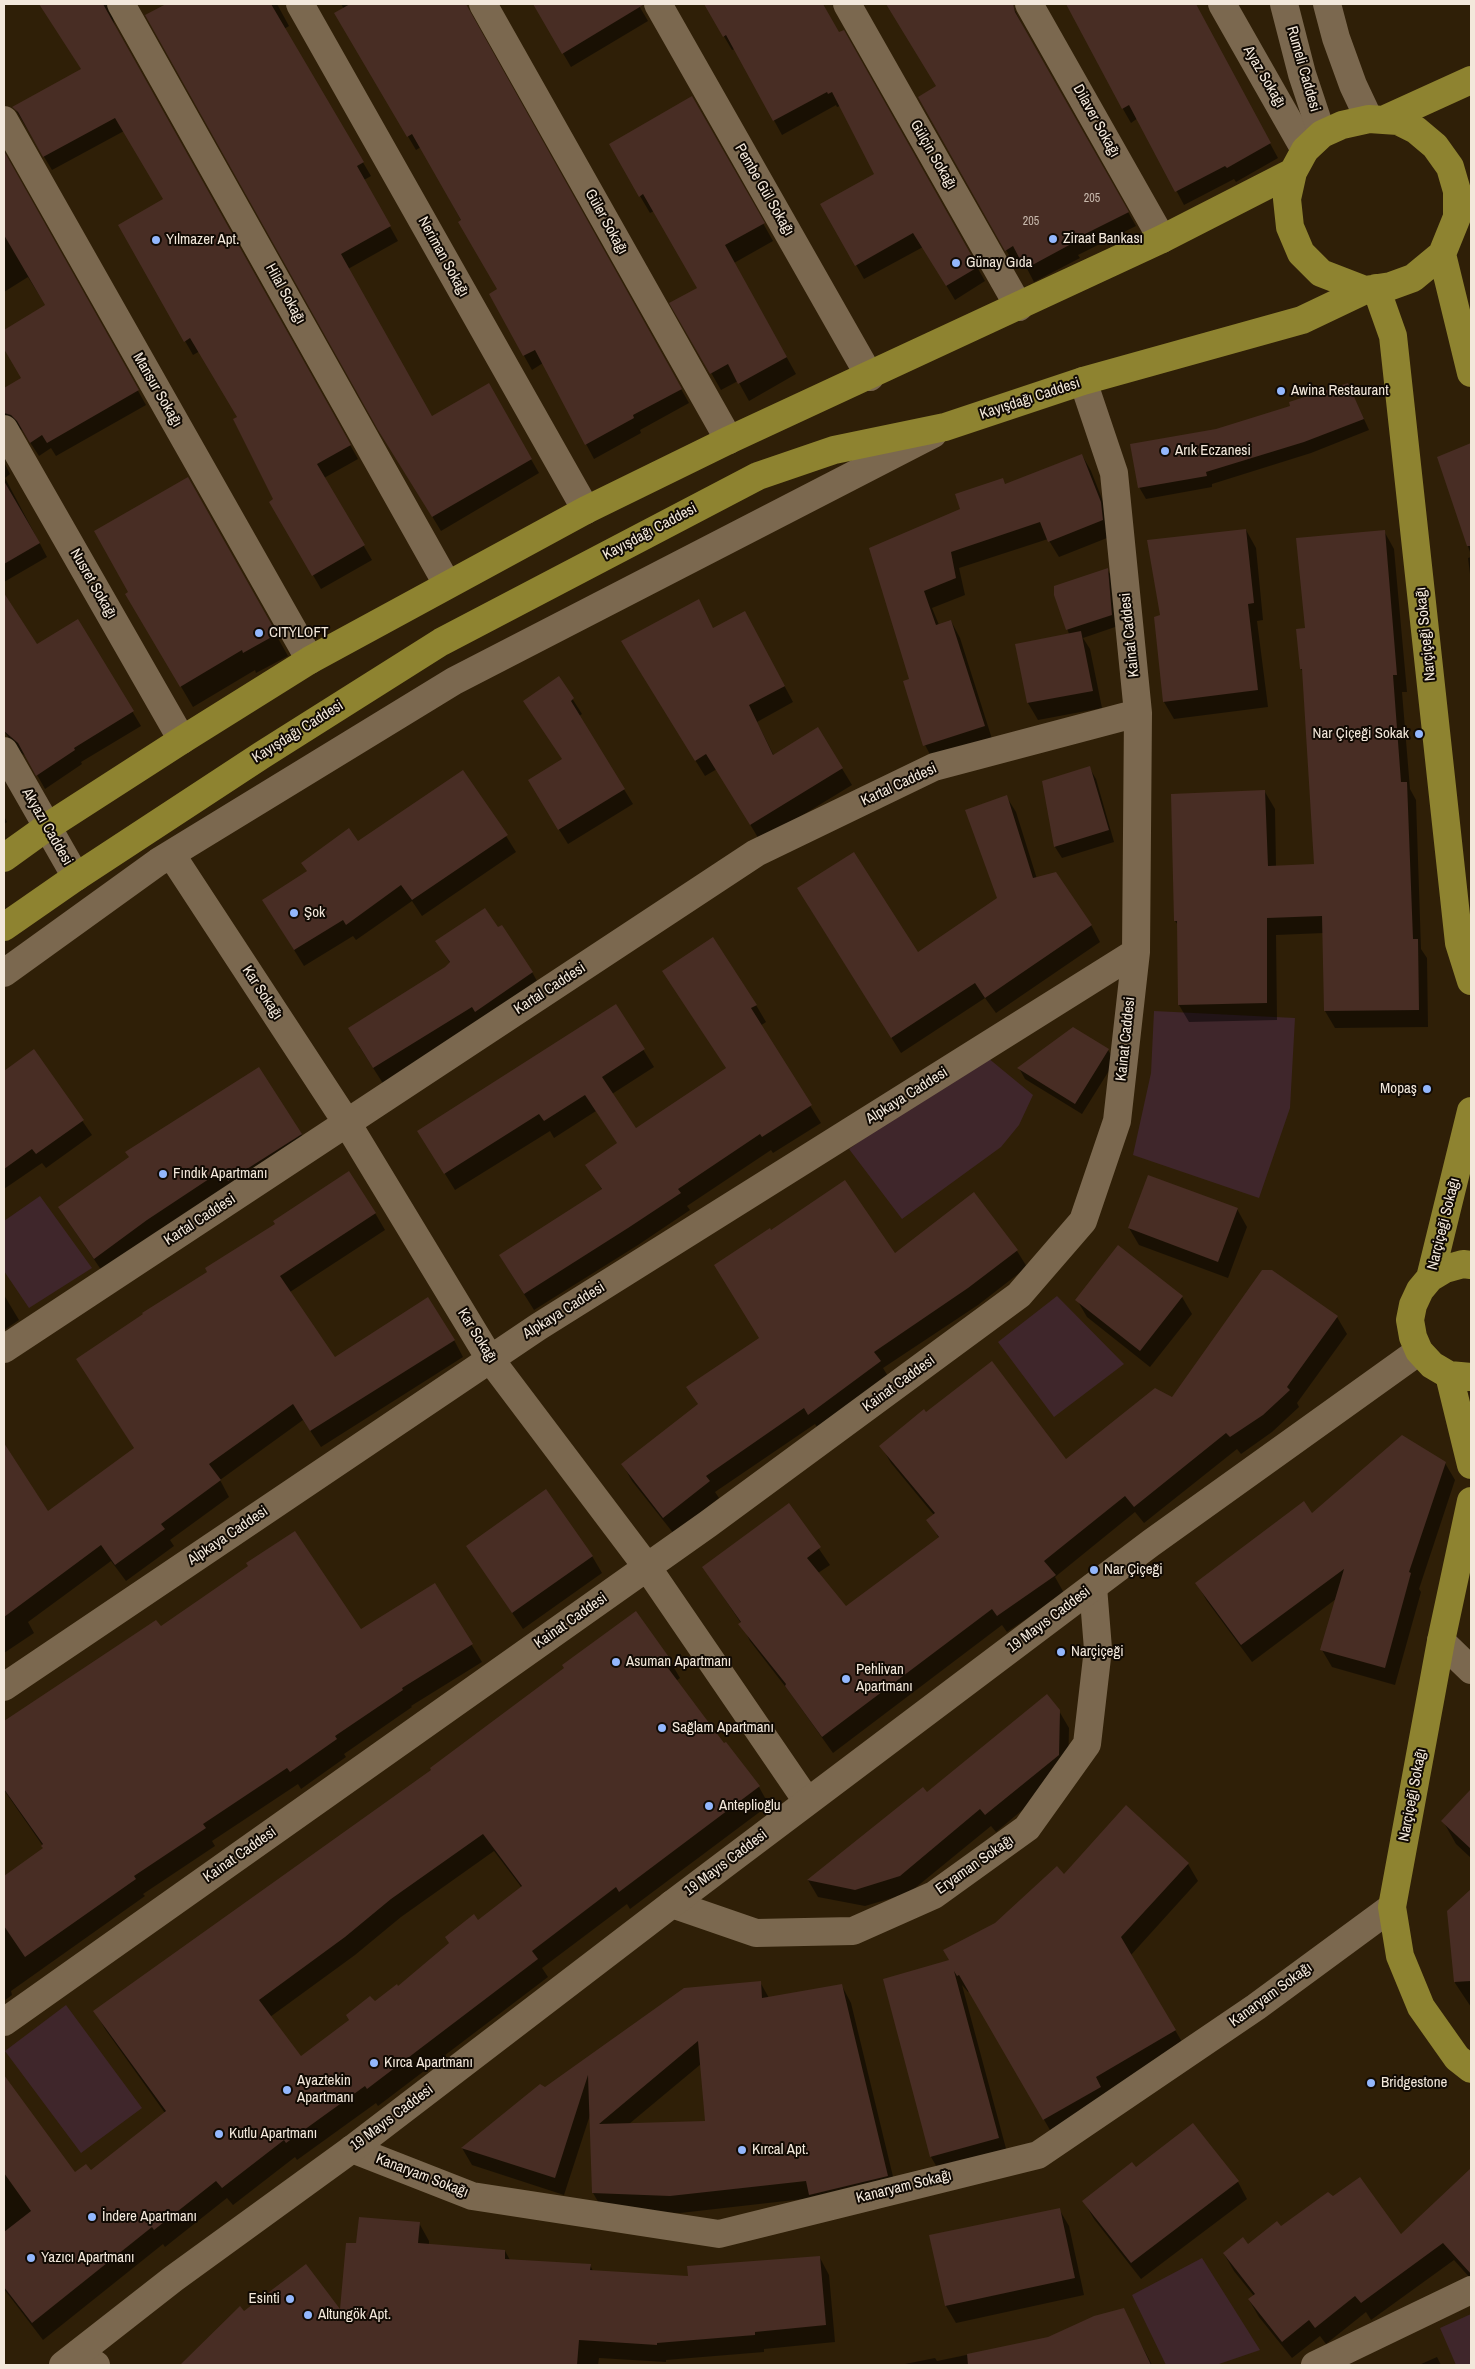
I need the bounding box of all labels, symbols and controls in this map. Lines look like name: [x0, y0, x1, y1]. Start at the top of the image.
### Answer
street label: Rumeli Caddesi: [1282, 24, 1324, 114]
street label: Ayaz Sokağı: [1239, 43, 1289, 111]
street label: Dilaver Sokağı: [1069, 81, 1123, 161]
street label: Gülçin Sokağı: [906, 117, 960, 193]
street label: Pembe Gül Sokağı: [730, 141, 798, 239]
street label: Güler Sokağı: [581, 186, 631, 258]
house number: 205: [1084, 192, 1100, 206]
street label: Neriman Sokağı: [414, 214, 472, 300]
house number: 205: [1023, 215, 1039, 229]
place label: Ziraat Bankası: [1063, 230, 1143, 248]
place label: Yılmazer Apt.: [166, 231, 239, 249]
marker: Ziraat Bankası: [1047, 233, 1059, 245]
marker: Yılmazer Apt.: [150, 234, 162, 246]
place label: Günay Gıda: [966, 254, 1032, 272]
marker: Günay Gıda: [950, 257, 962, 269]
street label: Hilal Sokağı: [261, 261, 309, 327]
street label: Mansur Sokağı: [129, 350, 185, 430]
street label: Kayışdağı Caddesi: [978, 374, 1082, 424]
place label: Awina Restaurant: [1291, 382, 1389, 400]
marker: Awina Restaurant: [1275, 385, 1287, 397]
place label: Arık Eczanesi: [1175, 442, 1251, 460]
marker: Arık Eczanesi: [1159, 445, 1171, 457]
street label: Kayışdağı Caddesi: [600, 500, 700, 564]
street label: Nusret Sokağı: [66, 546, 120, 622]
street label: Narçiçeği Sokağı: [1412, 586, 1440, 682]
street label: Kainat Caddesi: [1117, 592, 1143, 678]
place label: CITYLOFT: [269, 624, 328, 642]
marker: CITYLOFT: [253, 627, 265, 639]
street label: Kayışdağı Caddesi: [249, 697, 347, 767]
place label: Nar Çiçeği Sokak: [1313, 725, 1409, 743]
marker: Nar Çiçeği Sokak: [1413, 728, 1425, 740]
street label: Kartal Caddesi: [858, 760, 940, 810]
street label: Akyazı Caddesi: [18, 785, 76, 869]
place label: Şok: [304, 904, 325, 922]
marker: Şok: [288, 907, 300, 919]
street label: Kartal Caddesi: [511, 959, 589, 1019]
street label: Kar Sokağı: [238, 963, 286, 1023]
street label: Kainat Caddesi: [1113, 996, 1139, 1082]
street label: Alpkaya Caddesi: [863, 1064, 951, 1128]
place label: Mopaş: [1380, 1080, 1417, 1098]
marker: Mopaş: [1421, 1083, 1433, 1095]
place label: Fındık Apartmanı: [173, 1165, 267, 1183]
marker: Fındık Apartmanı: [157, 1168, 169, 1180]
street label: Narçiçeği Sokağı: [1424, 1176, 1464, 1272]
street label: Kartal Caddesi: [161, 1190, 239, 1250]
street label: Alpkaya Caddesi: [520, 1279, 608, 1343]
street label: Kar Sokağı: [453, 1305, 501, 1367]
street label: Kainat Caddesi: [859, 1352, 939, 1416]
street label: Alpkaya Caddesi: [184, 1503, 272, 1569]
place label: Nar Çiçeği: [1104, 1561, 1163, 1579]
marker: Nar Çiçeği: [1088, 1564, 1100, 1576]
street label: 19 Mayıs Caddesi: [1004, 1583, 1094, 1657]
street label: Kainat Caddesi: [531, 1589, 611, 1653]
place label: Narçiçeği: [1071, 1643, 1124, 1661]
marker: Narçiçeği: [1055, 1646, 1067, 1658]
place label: Asuman Apartmanı: [626, 1653, 731, 1671]
marker: Asuman Apartmanı: [610, 1656, 622, 1668]
place label: Pehlivan Apartmanı: [856, 1661, 913, 1696]
marker: Pehlivan Apartmanı: [840, 1673, 852, 1685]
place label: Sağlam Apartmanı: [672, 1719, 774, 1737]
marker: Sağlam Apartmanı: [656, 1722, 668, 1734]
street label: Narçiçeği Sokağı: [1395, 1747, 1431, 1843]
place label: Anteplioğlu: [719, 1797, 781, 1815]
marker: Anteplioğlu: [703, 1800, 715, 1812]
street label: Kainat Caddesi: [200, 1823, 280, 1887]
street label: 19 Mayıs Caddesi: [681, 1826, 771, 1900]
street label: Eryaman Sokağı: [933, 1832, 1017, 1898]
street label: Kanaryam Sokağı: [1226, 1959, 1316, 2031]
place label: Kırca Apartmanı: [384, 2054, 473, 2072]
marker: Kırca Apartmanı: [368, 2057, 380, 2069]
place label: Ayaztekin Apartmanı: [297, 2072, 354, 2107]
place label: Bridgestone: [1381, 2074, 1447, 2092]
marker: Bridgestone: [1365, 2077, 1377, 2089]
street label: 19 Mayıs Caddesi: [347, 2081, 437, 2155]
marker: Ayaztekin Apartmanı: [281, 2084, 293, 2096]
place label: Kutlu Apartmanı: [229, 2125, 317, 2143]
marker: Kutlu Apartmanı: [213, 2128, 225, 2140]
place label: Kırcal Apt.: [752, 2141, 809, 2159]
marker: Kırcal Apt.: [736, 2144, 748, 2156]
street label: Kanaryam Sokağı: [373, 2150, 471, 2202]
street label: Kanaryam Sokağı: [854, 2166, 954, 2208]
place label: İndere Apartmanı: [102, 2208, 197, 2226]
marker: İndere Apartmanı: [86, 2211, 98, 2223]
place label: Yazıcı Apartmanı: [41, 2249, 134, 2267]
marker: Yazıcı Apartmanı: [25, 2252, 37, 2264]
place label: Esinti: [249, 2290, 280, 2308]
marker: Esinti: [284, 2293, 296, 2305]
place label: Altungök Apt.: [318, 2306, 391, 2324]
marker: Altungök Apt.: [302, 2309, 314, 2321]

